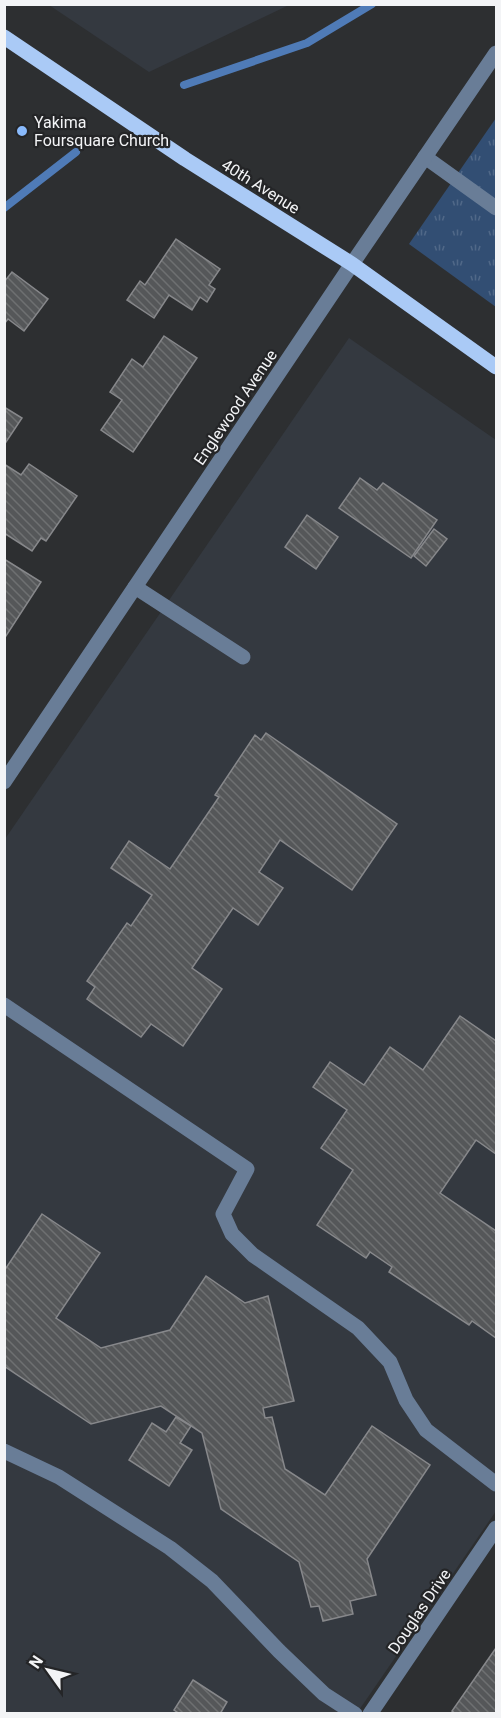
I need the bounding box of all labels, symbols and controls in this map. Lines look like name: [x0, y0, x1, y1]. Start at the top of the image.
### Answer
place label: Yakima Foursquare Church: [34, 113, 169, 150]
marker: Yakima Foursquare Church: [15, 124, 29, 138]
street label: 40th Avenue: [218, 155, 303, 218]
street label: Englewood Avenue: [190, 346, 281, 469]
street label: Douglas Drive: [384, 1565, 455, 1657]
north arrow: [18, 1640, 78, 1700]
text: N: [25, 1652, 47, 1672]

